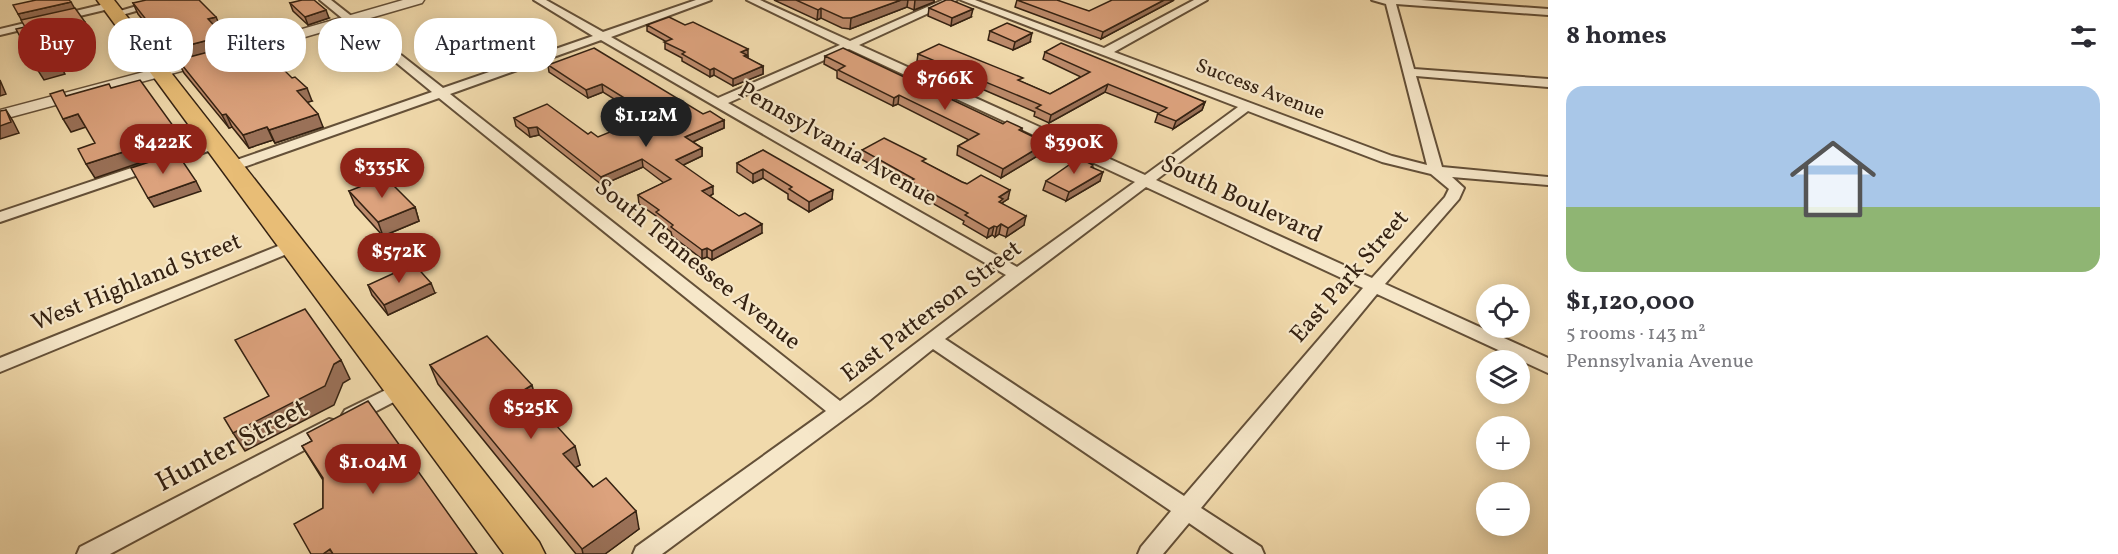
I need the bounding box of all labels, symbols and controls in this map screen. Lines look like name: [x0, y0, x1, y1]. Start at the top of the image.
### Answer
chip: Buy: [18, 18, 96, 72]
chip: Rent: [108, 18, 193, 72]
chip: Filters: [205, 18, 306, 72]
chip: New: [318, 18, 402, 72]
chip: Apartment: [414, 18, 557, 72]
text: 8 homes: [1566, 18, 1667, 54]
icon: filters: [2067, 20, 2100, 53]
street label: Success Avenue: [1191, 53, 1329, 127]
pin: $766K: [903, 60, 987, 111]
text: $766K: [917, 65, 973, 93]
street label: Pennsylvania Avenue: [731, 74, 943, 216]
pin: $1.12M: [597, 97, 695, 148]
text: $1.12M: [615, 102, 677, 130]
pin: $422K: [121, 124, 205, 175]
pin: $390K: [1032, 124, 1116, 175]
icon: home: [1779, 125, 1887, 233]
text: $422K: [134, 129, 192, 157]
text: $390K: [1044, 129, 1104, 157]
pin: $335K: [340, 148, 424, 199]
street label: South Boulevard: [1155, 148, 1327, 252]
text: $335K: [354, 153, 410, 181]
street label: South Tennessee Avenue: [587, 171, 807, 359]
street label: East Park Street: [1283, 203, 1417, 351]
street label: West Highland Street: [27, 225, 247, 341]
pin: $572K: [357, 233, 441, 284]
street label: East Patterson Street: [835, 233, 1029, 391]
text: $572K: [371, 238, 427, 266]
map controls: [1476, 284, 1530, 536]
button: locate: [1476, 284, 1530, 338]
text: $1,120,000: [1566, 284, 1694, 320]
text: 5 rooms · 143 m²: [1566, 320, 1706, 348]
text: Pennsylvania Avenue: [1566, 348, 1753, 376]
button: layers: [1476, 350, 1530, 404]
pin: $525K: [489, 389, 573, 440]
street label: Hunter Street: [149, 390, 315, 502]
text: $525K: [503, 394, 559, 422]
button: +: [1476, 416, 1530, 470]
pin: $1.04M: [324, 444, 422, 495]
text: $1.04M: [339, 449, 407, 477]
button: −: [1476, 482, 1530, 536]

